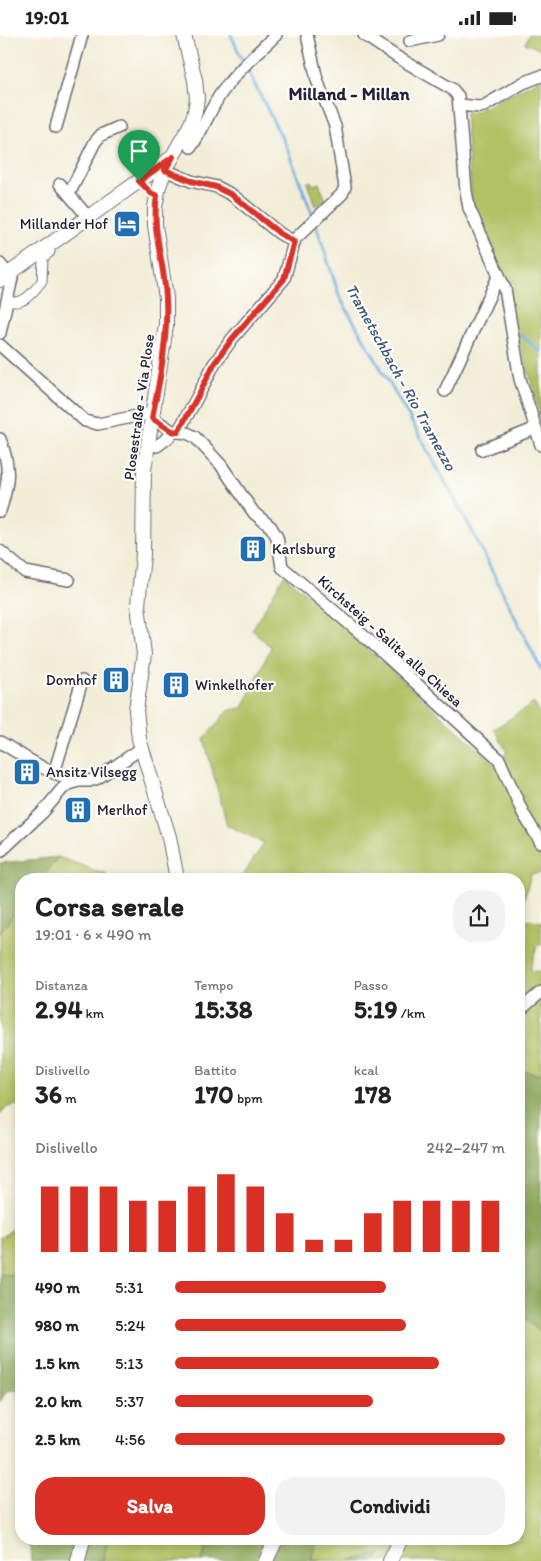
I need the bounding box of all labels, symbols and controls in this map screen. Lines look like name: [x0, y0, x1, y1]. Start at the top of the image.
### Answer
text: 19:01: [25, 6, 69, 29]
district label: Milland - Millan: [288, 83, 410, 105]
pin: [118, 130, 160, 181]
icon: arrive: [125, 137, 153, 165]
hotel icon: Millander Hof: [112, 209, 142, 239]
place label: Millander Hof: [20, 215, 108, 233]
water label: Trametschbach - Rio Tramezzo: [342, 280, 461, 474]
street label: Plosestraße - Via Plose: [120, 333, 158, 481]
building icon: Karlsburg: [238, 534, 268, 564]
place label: Karlsburg: [272, 540, 336, 558]
street label: Kirchsteig - Salita alla Chiesa: [314, 571, 466, 711]
building icon: Domhof: [101, 665, 131, 695]
building icon: Winkelhofer: [161, 670, 191, 700]
place label: Domhof: [46, 671, 97, 689]
place label: Winkelhofer: [195, 676, 274, 694]
building icon: Ansitz Vilsegg: [12, 757, 42, 787]
place label: Ansitz Vilsegg: [46, 763, 137, 781]
building icon: Merlhof: [63, 795, 93, 825]
place label: Merlhof: [97, 801, 148, 819]
text: Corsa serale: [35, 889, 184, 923]
button: share: [453, 890, 505, 942]
text: 19:01 · 6 × 490 m: [35, 925, 151, 944]
text: Distanza: [35, 977, 88, 994]
text: Tempo: [194, 977, 233, 994]
text: Passo: [354, 977, 388, 994]
text: 2.94: [35, 994, 82, 1024]
text: 15:38: [194, 994, 253, 1024]
text: 5:19: [354, 994, 398, 1024]
text: km: [82, 1005, 104, 1022]
text: /km: [398, 1005, 425, 1022]
text: Dislivello: [35, 1062, 90, 1079]
text: Battito: [194, 1062, 237, 1079]
text: kcal: [354, 1062, 379, 1079]
text: 36: [35, 1079, 62, 1109]
text: 170: [194, 1079, 234, 1109]
text: 178: [354, 1079, 391, 1109]
text: m: [62, 1090, 77, 1107]
text: bpm: [234, 1090, 263, 1107]
text: Dislivello: [35, 1138, 98, 1157]
text: 242–247 m: [427, 1138, 505, 1157]
text: 490 m: [35, 1278, 80, 1297]
text: 5:31: [115, 1278, 143, 1297]
text: 980 m: [35, 1316, 79, 1335]
text: 5:24: [115, 1316, 145, 1335]
text: 1.5 km: [35, 1354, 80, 1373]
text: 5:13: [115, 1354, 143, 1373]
text: 2.0 km: [35, 1392, 82, 1411]
text: 5:37: [115, 1392, 144, 1411]
text: 2.5 km: [35, 1430, 81, 1449]
text: 4:56: [115, 1430, 145, 1449]
button: Salva: [35, 1477, 265, 1535]
button: Condividi: [275, 1477, 505, 1535]

